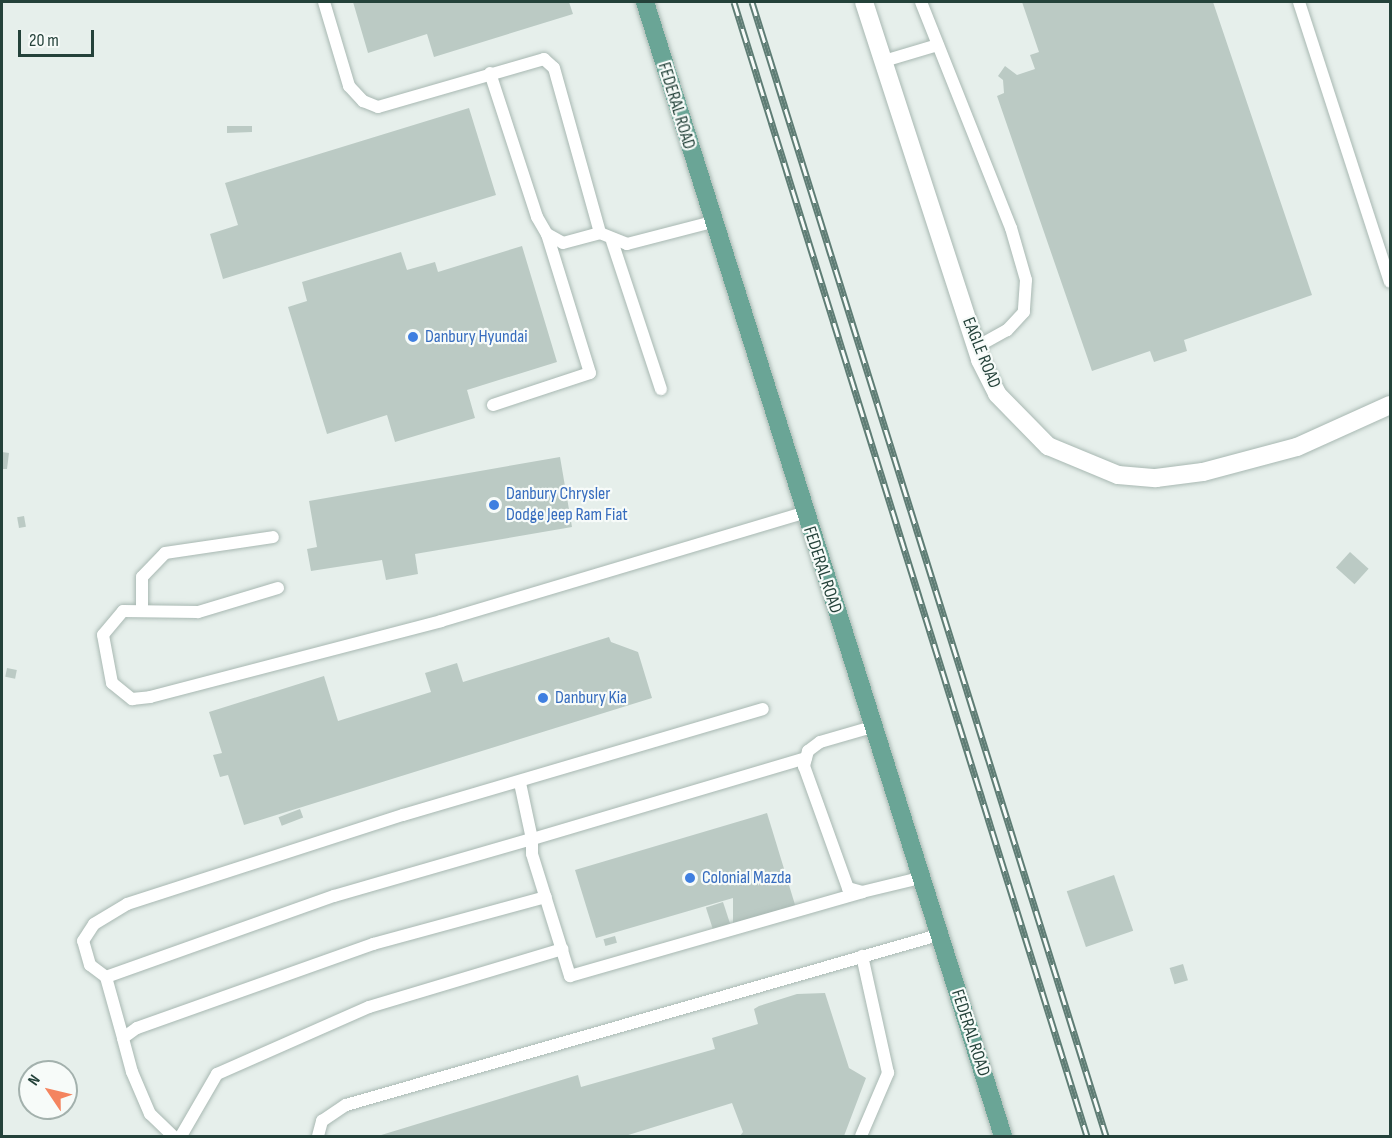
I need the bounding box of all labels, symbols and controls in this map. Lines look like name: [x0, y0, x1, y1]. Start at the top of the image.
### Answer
scale bar: [21, 18, 98, 56]
text: 20 m: [29, 30, 59, 51]
street label: FEDERAL ROAD: [653, 60, 699, 152]
street label: EAGLE ROAD: [957, 314, 1005, 392]
place label: Danbury Hyundai: [425, 326, 528, 348]
marker: Danbury Hyundai: [406, 330, 420, 344]
place label: Danbury Chrysler Dodge Jeep Ram Fiat: [506, 484, 628, 526]
marker: Danbury Chrysler Dodge Jeep Ram Fiat: [487, 498, 501, 512]
street label: FEDERAL ROAD: [798, 524, 846, 616]
place label: Danbury Kia: [555, 687, 627, 709]
marker: Danbury Kia: [536, 691, 550, 705]
place label: Colonial Mazda: [702, 867, 791, 889]
marker: Colonial Mazda: [683, 871, 697, 885]
street label: FEDERAL ROAD: [946, 987, 994, 1079]
north arrow: [18, 1060, 78, 1120]
text: N: [24, 1072, 45, 1089]

